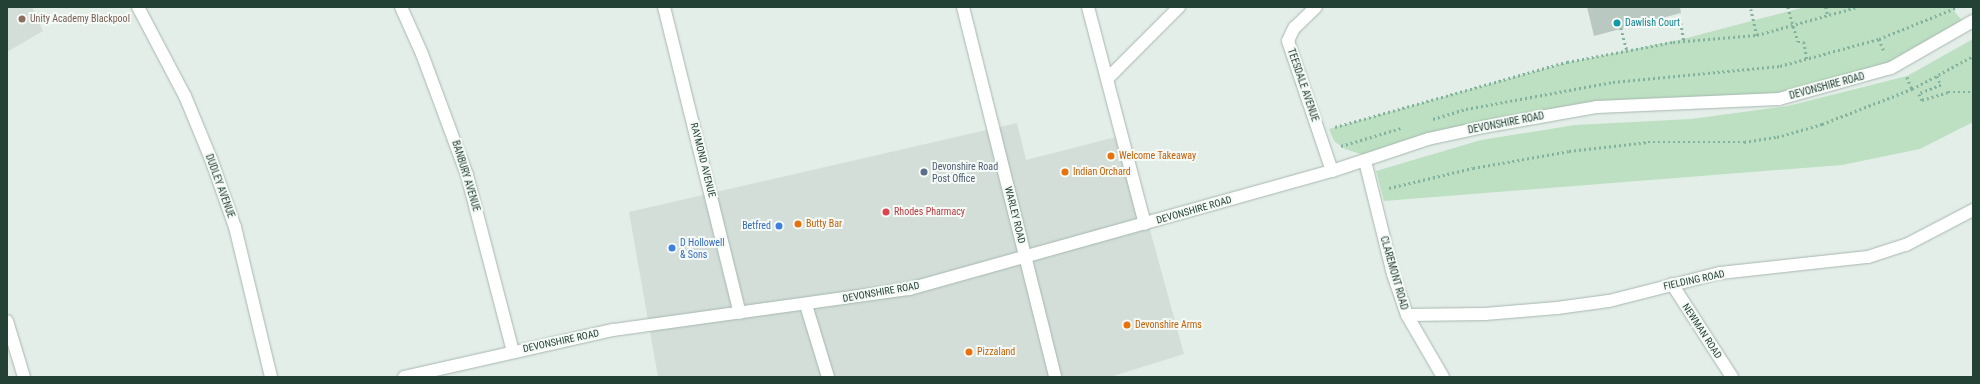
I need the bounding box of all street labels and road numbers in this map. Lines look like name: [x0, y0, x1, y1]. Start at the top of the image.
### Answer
street label: TEESDALE AVENUE: [1285, 47, 1321, 123]
street label: DEVONSHIRE ROAD: [1788, 70, 1866, 102]
street label: DEVONSHIRE ROAD: [1467, 110, 1545, 136]
street label: RAYMOND AVENUE: [688, 122, 718, 198]
street label: BANBURY AVENUE: [449, 139, 483, 213]
street label: DUDLEY AVENUE: [203, 152, 237, 220]
street label: WARLEY ROAD: [1002, 185, 1028, 245]
street label: DEVONSHIRE ROAD: [1155, 194, 1233, 226]
street label: CLAREMONT ROAD: [1378, 235, 1410, 311]
street label: FIELDING ROAD: [1662, 268, 1726, 292]
street label: DEVONSHIRE ROAD: [842, 279, 920, 305]
street label: NEWMAN ROAD: [1680, 301, 1724, 361]
street label: DEVONSHIRE ROAD: [522, 327, 600, 355]

